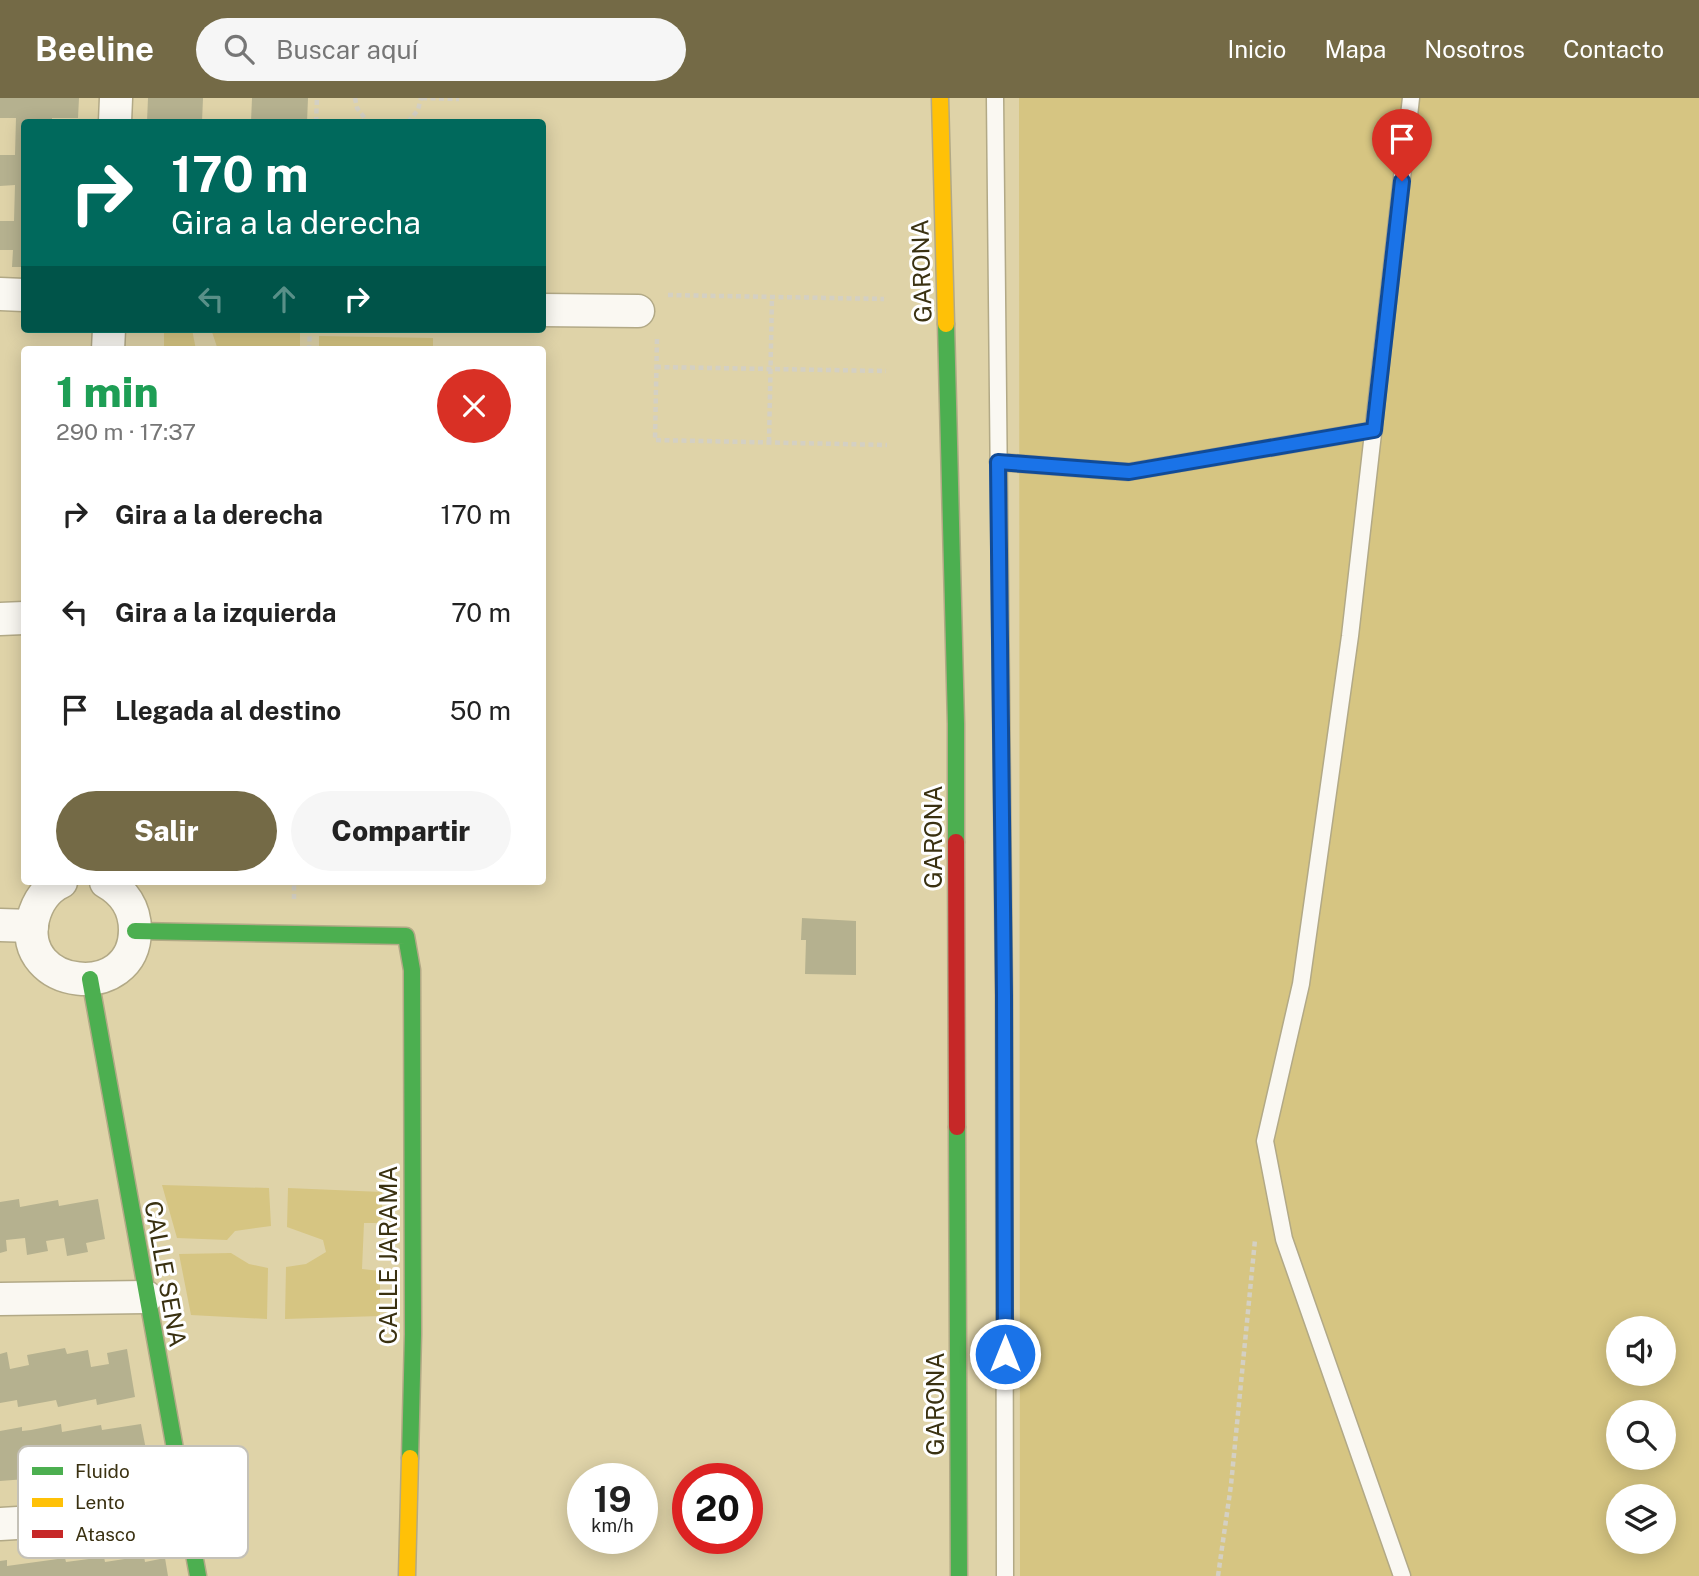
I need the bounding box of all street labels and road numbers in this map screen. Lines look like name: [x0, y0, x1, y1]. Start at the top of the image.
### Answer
street label: GARONA: [905, 219, 937, 323]
street label: GARONA: [919, 785, 947, 889]
street label: CALLE JARAMA: [374, 1166, 402, 1344]
street label: CALLE SENA: [139, 1199, 193, 1349]
street label: GARONA: [921, 1352, 949, 1456]

